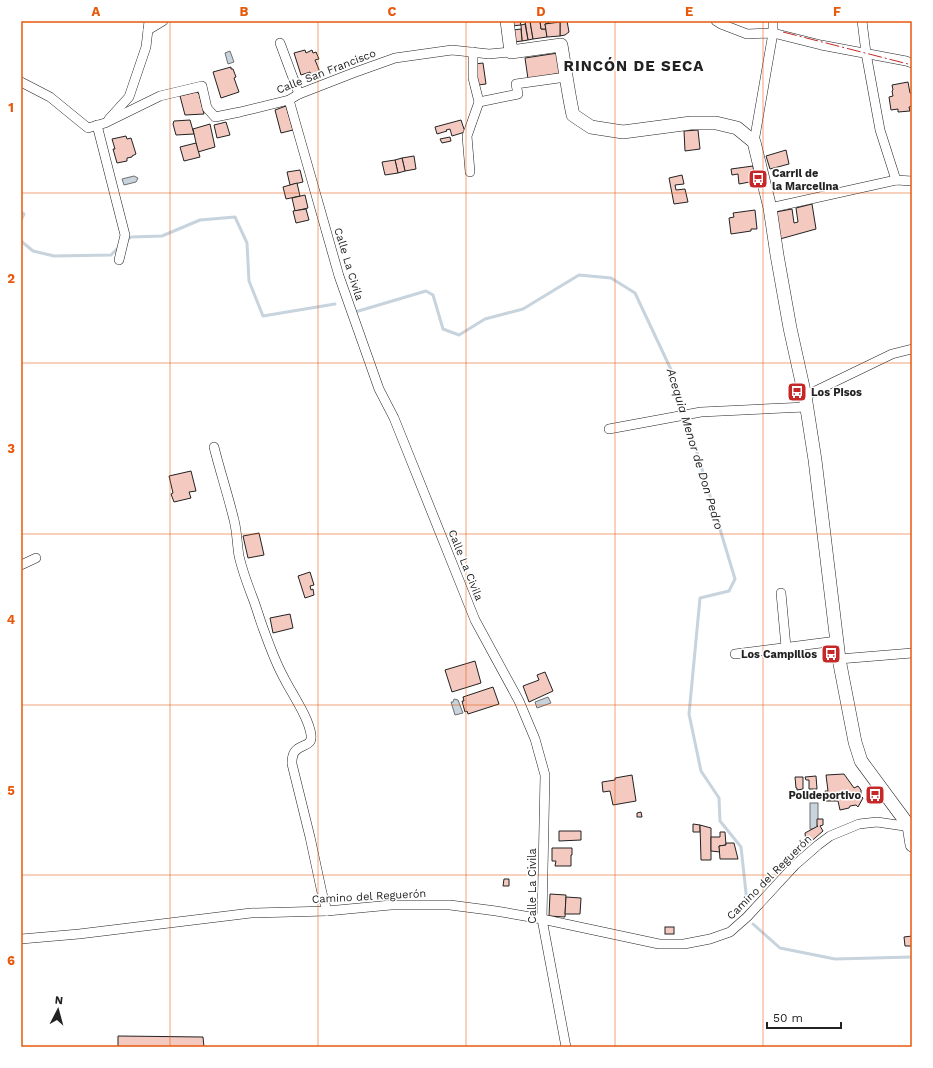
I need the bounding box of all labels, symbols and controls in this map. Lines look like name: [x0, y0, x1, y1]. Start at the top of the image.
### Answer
text: A: [92, 4, 101, 19]
text: B: [240, 4, 249, 19]
text: C: [388, 4, 397, 19]
text: D: [536, 4, 546, 19]
text: E: [685, 4, 693, 19]
text: F: [833, 4, 841, 19]
street label: Calle San Francisco: [275, 46, 378, 96]
district label: RINCÓN DE SECA: [564, 57, 704, 75]
text: 1: [8, 100, 14, 115]
place label: Carril de la Marcelina: [772, 167, 839, 193]
bus stop icon: Carril de la Marcelina: [747, 168, 769, 190]
street label: Calle La Civila: [331, 226, 366, 302]
text: 2: [7, 271, 15, 286]
water label: Acequia Menor de Don Pedro: [664, 366, 726, 531]
bus stop icon: Los Pisos: [786, 381, 808, 403]
place label: Los Pisos: [811, 386, 862, 399]
text: 3: [7, 441, 15, 456]
street label: Calle La Civila: [445, 528, 486, 603]
text: 4: [7, 612, 16, 627]
bus stop icon: Los Campillos: [820, 643, 842, 665]
place label: Los Campillos: [741, 648, 817, 661]
text: 5: [7, 783, 15, 798]
bus stop icon: Polideportivo: [864, 784, 886, 806]
place label: Polideportivo: [788, 789, 861, 802]
street label: Camino del Reguerón: [724, 832, 814, 922]
street label: Calle La Civila: [526, 848, 539, 924]
street label: Camino del Reguerón: [312, 887, 427, 906]
text: 6: [7, 953, 15, 968]
north arrow: [38, 990, 78, 1030]
text: N: [54, 994, 64, 1007]
scale bar: [767, 1004, 841, 1030]
text: 50 m: [773, 1011, 803, 1025]

